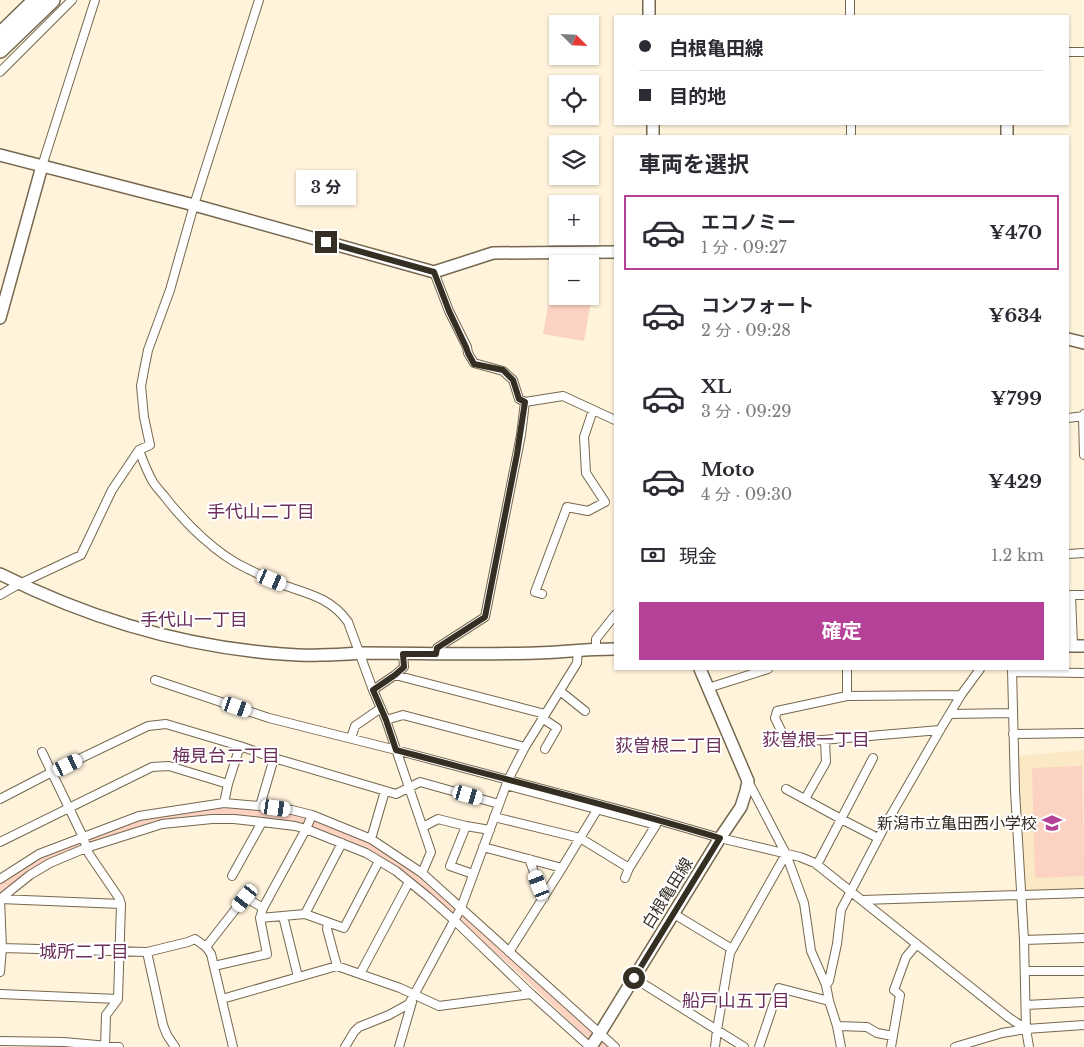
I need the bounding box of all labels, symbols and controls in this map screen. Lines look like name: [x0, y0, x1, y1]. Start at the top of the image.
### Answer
north arrow: [549, 15, 599, 65]
map controls: [549, 15, 599, 305]
text: 白根亀田線: [669, 37, 764, 60]
button: locate: [549, 75, 599, 125]
text: 目的地: [669, 85, 726, 108]
button: layers: [549, 135, 599, 185]
text: 車両を選択: [639, 151, 749, 178]
callout: 3 分: [296, 170, 356, 204]
text: 3 分: [311, 177, 341, 197]
button: +: [549, 195, 599, 245]
icon: car: [641, 210, 686, 255]
text: エコノミー: [701, 211, 796, 234]
text: ¥470: [989, 221, 1042, 244]
route end: [315, 231, 337, 253]
text: 1 分 · 09:27: [701, 237, 787, 257]
button: −: [549, 255, 599, 305]
icon: car: [641, 293, 686, 338]
text: コンフォート: [701, 294, 814, 317]
text: ¥634: [988, 304, 1042, 327]
text: 2 分 · 09:28: [701, 320, 791, 340]
text: XL: [701, 375, 731, 398]
icon: car: [641, 376, 686, 421]
text: ¥799: [990, 387, 1042, 410]
text: 3 分 · 09:29: [701, 401, 792, 421]
text: Moto: [701, 458, 755, 481]
icon: car: [641, 459, 686, 504]
text: ¥429: [988, 470, 1042, 493]
text: 4 分 · 09:30: [701, 484, 792, 504]
district label: 手代山二丁目: [207, 501, 315, 523]
icon: cash: [639, 541, 667, 569]
text: 現金: [679, 545, 717, 568]
text: 1.2 km: [991, 545, 1044, 565]
car: [255, 567, 288, 593]
button: 確定: [639, 602, 1044, 660]
district label: 手代山一丁目: [140, 609, 248, 631]
car: [220, 695, 253, 719]
district label: 荻曽根一丁目: [762, 729, 870, 751]
district label: 荻曽根二丁目: [615, 735, 723, 757]
district label: 梅見台二丁目: [172, 745, 280, 767]
car: [51, 752, 84, 778]
car: [451, 784, 484, 806]
car: [260, 798, 291, 818]
school or university icon: 新潟市立亀田西小学校: [1041, 812, 1063, 834]
place label: 新潟市立亀田西小学校: [877, 813, 1037, 833]
street label: 白根亀田線: [637, 854, 697, 932]
car: [526, 868, 551, 902]
car: [229, 882, 260, 914]
district label: 城所二丁目: [39, 941, 129, 963]
route start: [623, 967, 645, 989]
district label: 船戸山五丁目: [682, 990, 790, 1012]

